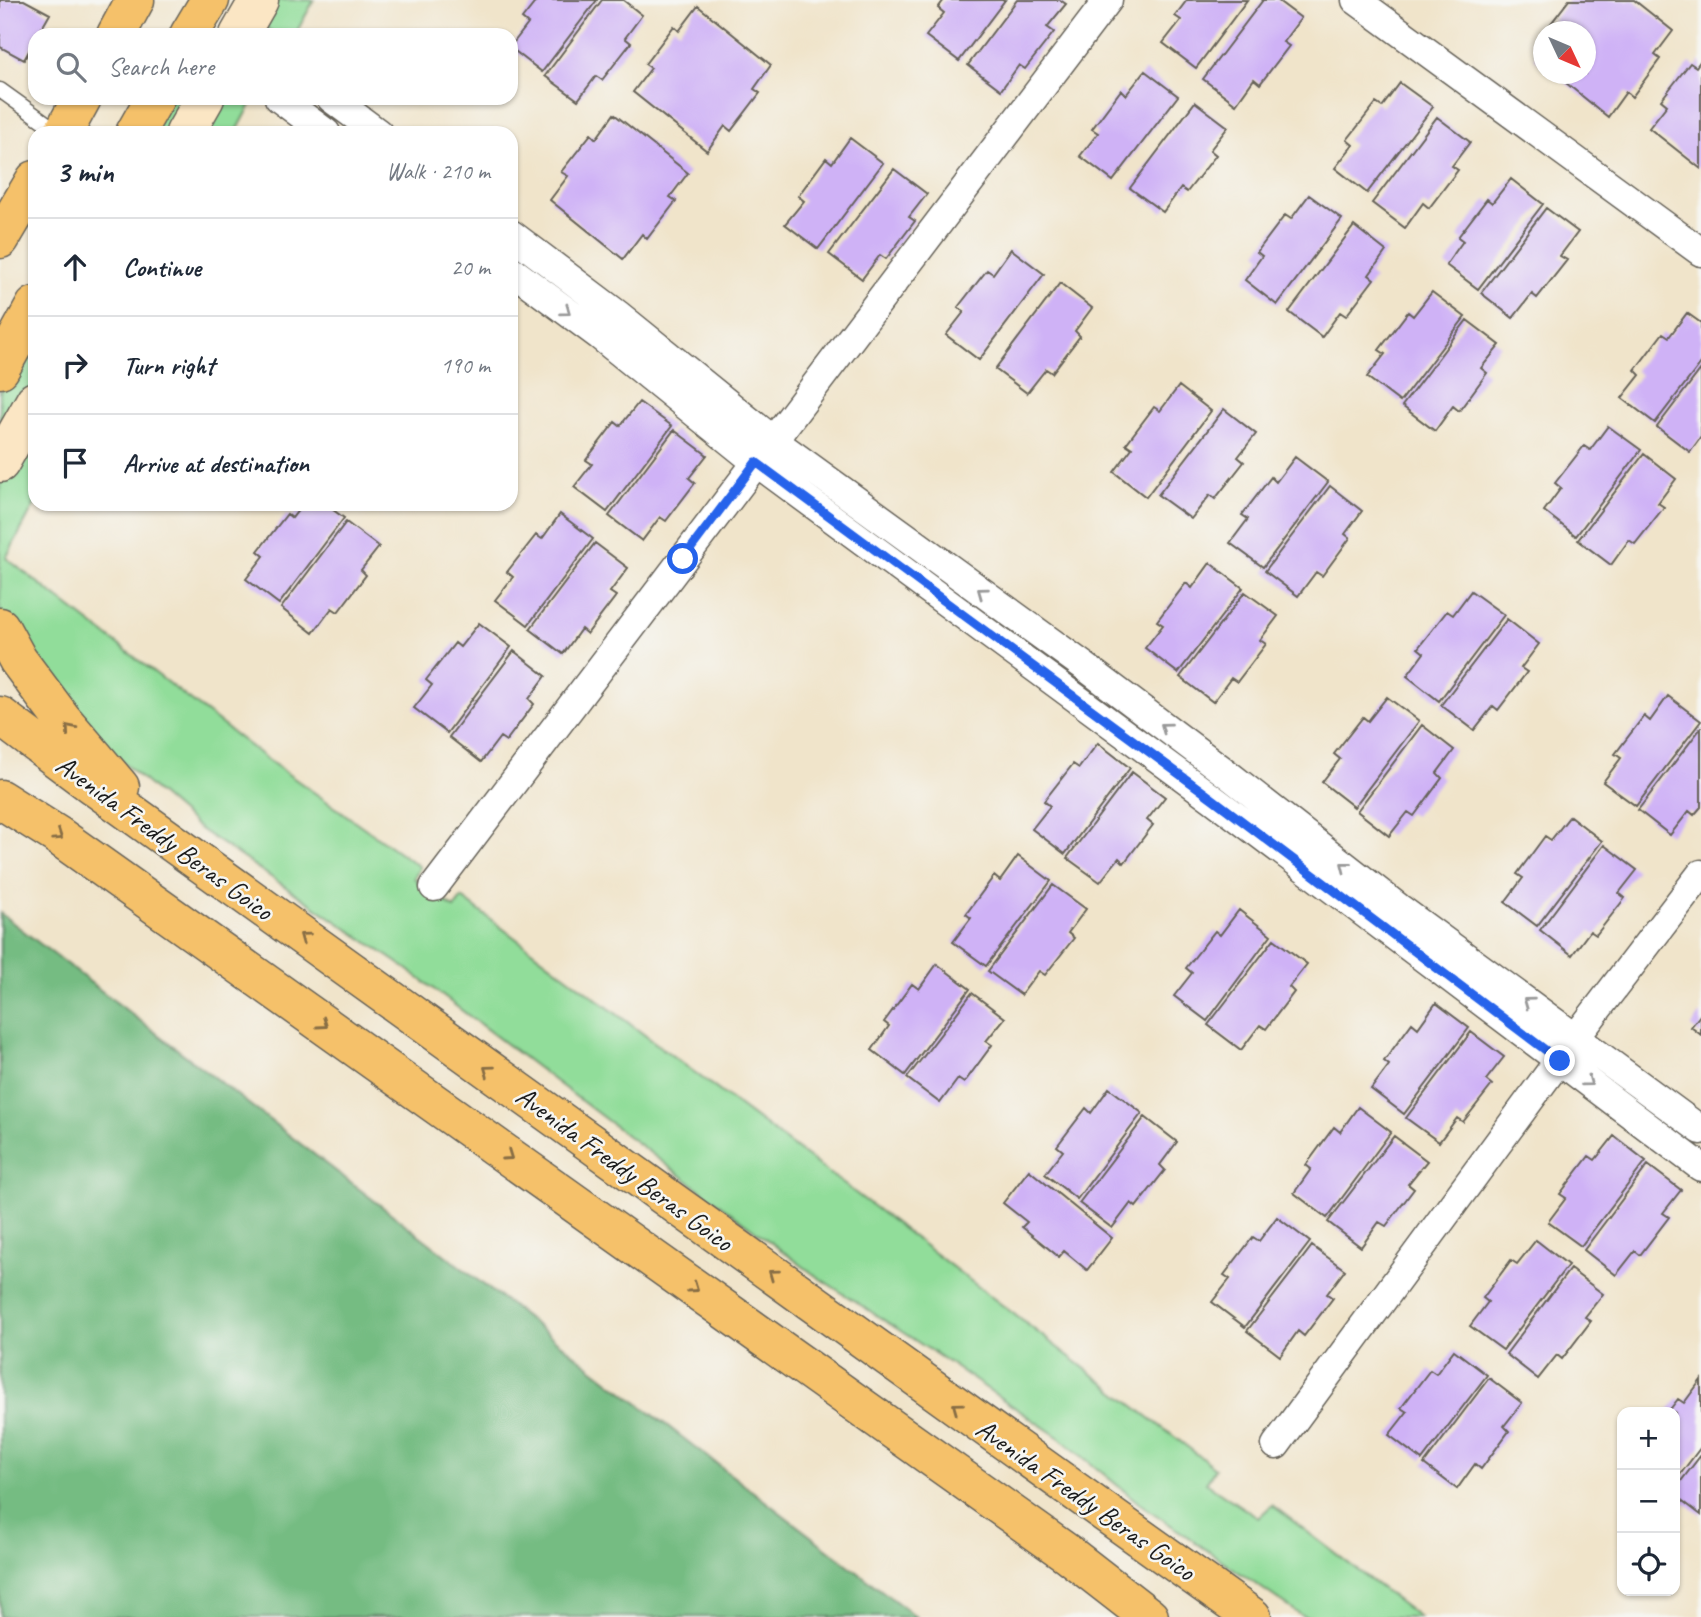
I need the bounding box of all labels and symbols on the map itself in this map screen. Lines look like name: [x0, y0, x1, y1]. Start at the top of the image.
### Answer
north arrow: [1533, 21, 1596, 84]
one-way arrow: [558, 302, 571, 315]
route start: [667, 543, 698, 574]
one-way arrow: [977, 588, 990, 601]
one-way arrow: [1160, 723, 1173, 736]
one-way arrow: [66, 724, 78, 737]
street label: Avenida Freddy Beras Goico: [49, 747, 282, 929]
one-way arrow: [50, 828, 63, 841]
one-way arrow: [1341, 862, 1353, 875]
one-way arrow: [299, 933, 312, 945]
one-way arrow: [1523, 998, 1536, 1010]
one-way arrow: [315, 1016, 328, 1028]
route end: [1544, 1045, 1575, 1076]
one-way arrow: [483, 1066, 496, 1078]
one-way arrow: [1580, 1074, 1593, 1087]
street label: Avenida Freddy Beras Goico: [509, 1078, 742, 1260]
one-way arrow: [500, 1148, 513, 1160]
one-way arrow: [768, 1270, 781, 1282]
one-way arrow: [686, 1280, 699, 1292]
one-way arrow: [952, 1403, 965, 1415]
street label: Avenida Freddy Beras Goico: [969, 1411, 1204, 1589]

